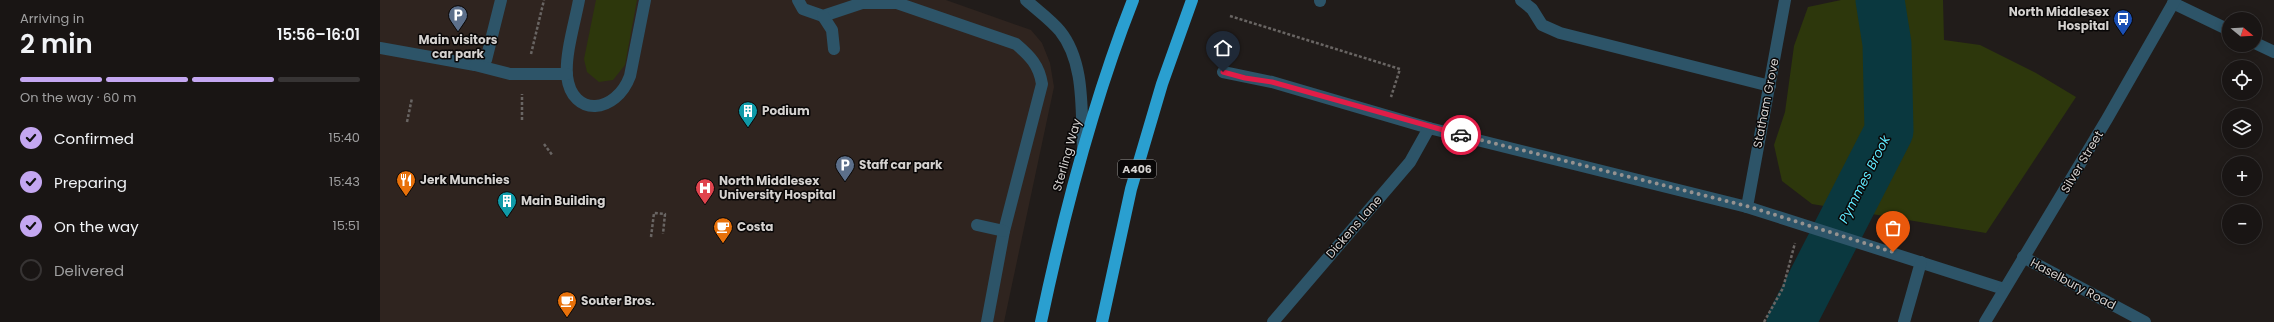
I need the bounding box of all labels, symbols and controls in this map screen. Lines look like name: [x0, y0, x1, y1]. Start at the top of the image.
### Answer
place label: North Middlesex Hospital: [2009, 3, 2110, 34]
parking icon: Main visitors car park: [447, 4, 469, 32]
bus stop icon: North Middlesex Hospital: [2112, 8, 2134, 36]
text: Arriving in: [20, 9, 84, 28]
north arrow: [2222, 12, 2262, 52]
map controls: [2222, 12, 2262, 244]
text: 15:56–16:01: [277, 24, 360, 45]
text: 2 min: [20, 26, 93, 62]
place label: Main visitors car park: [419, 31, 498, 62]
pin: [1206, 31, 1240, 72]
icon: home: [1212, 37, 1234, 59]
street label: Statham Grove: [1748, 57, 1783, 149]
button: locate: [2222, 60, 2262, 100]
text: On the way · 60 m: [20, 88, 136, 107]
building icon: Podium: [737, 100, 759, 128]
place label: Podium: [762, 102, 810, 119]
button: layers: [2222, 108, 2262, 148]
courier: [1441, 115, 1481, 155]
street label: Sterling Way: [1048, 116, 1085, 193]
icon: car: [1450, 124, 1472, 146]
icon: check: [20, 127, 42, 149]
street label: Silver Street: [2056, 127, 2107, 196]
text: Confirmed: [54, 128, 134, 149]
text: 15:40: [329, 128, 360, 147]
water label: Pymmes Brook: [1834, 131, 1895, 227]
parking icon: Staff car park: [834, 154, 856, 182]
place label: Staff car park: [859, 156, 943, 173]
button: +: [2222, 156, 2262, 196]
road number: A406: [1118, 160, 1156, 178]
restaurant icon: Jerk Munchies: [395, 169, 417, 197]
icon: check: [20, 171, 42, 193]
place label: Jerk Munchies: [420, 171, 510, 188]
text: Preparing: [54, 172, 127, 193]
text: 15:43: [329, 172, 360, 191]
place label: North Middlesex University Hospital: [719, 172, 836, 203]
hospital icon: North Middlesex University Hospital: [694, 177, 716, 205]
building icon: Main Building: [496, 190, 518, 218]
place label: Main Building: [521, 192, 605, 209]
street label: Dickens Lane: [1322, 192, 1386, 262]
button: −: [2222, 204, 2262, 244]
pin: [1876, 211, 1910, 252]
icon: check: [20, 215, 42, 237]
text: On the way: [54, 216, 139, 237]
text: 15:51: [333, 216, 360, 235]
cafe icon: Costa: [712, 216, 734, 244]
icon: bag: [1882, 217, 1904, 239]
place label: Costa: [737, 218, 774, 235]
street label: Haselbury Road: [2028, 254, 2119, 313]
text: Delivered: [54, 260, 124, 281]
cafe icon: Souter Bros.: [556, 290, 578, 318]
place label: Souter Bros.: [581, 292, 655, 309]

